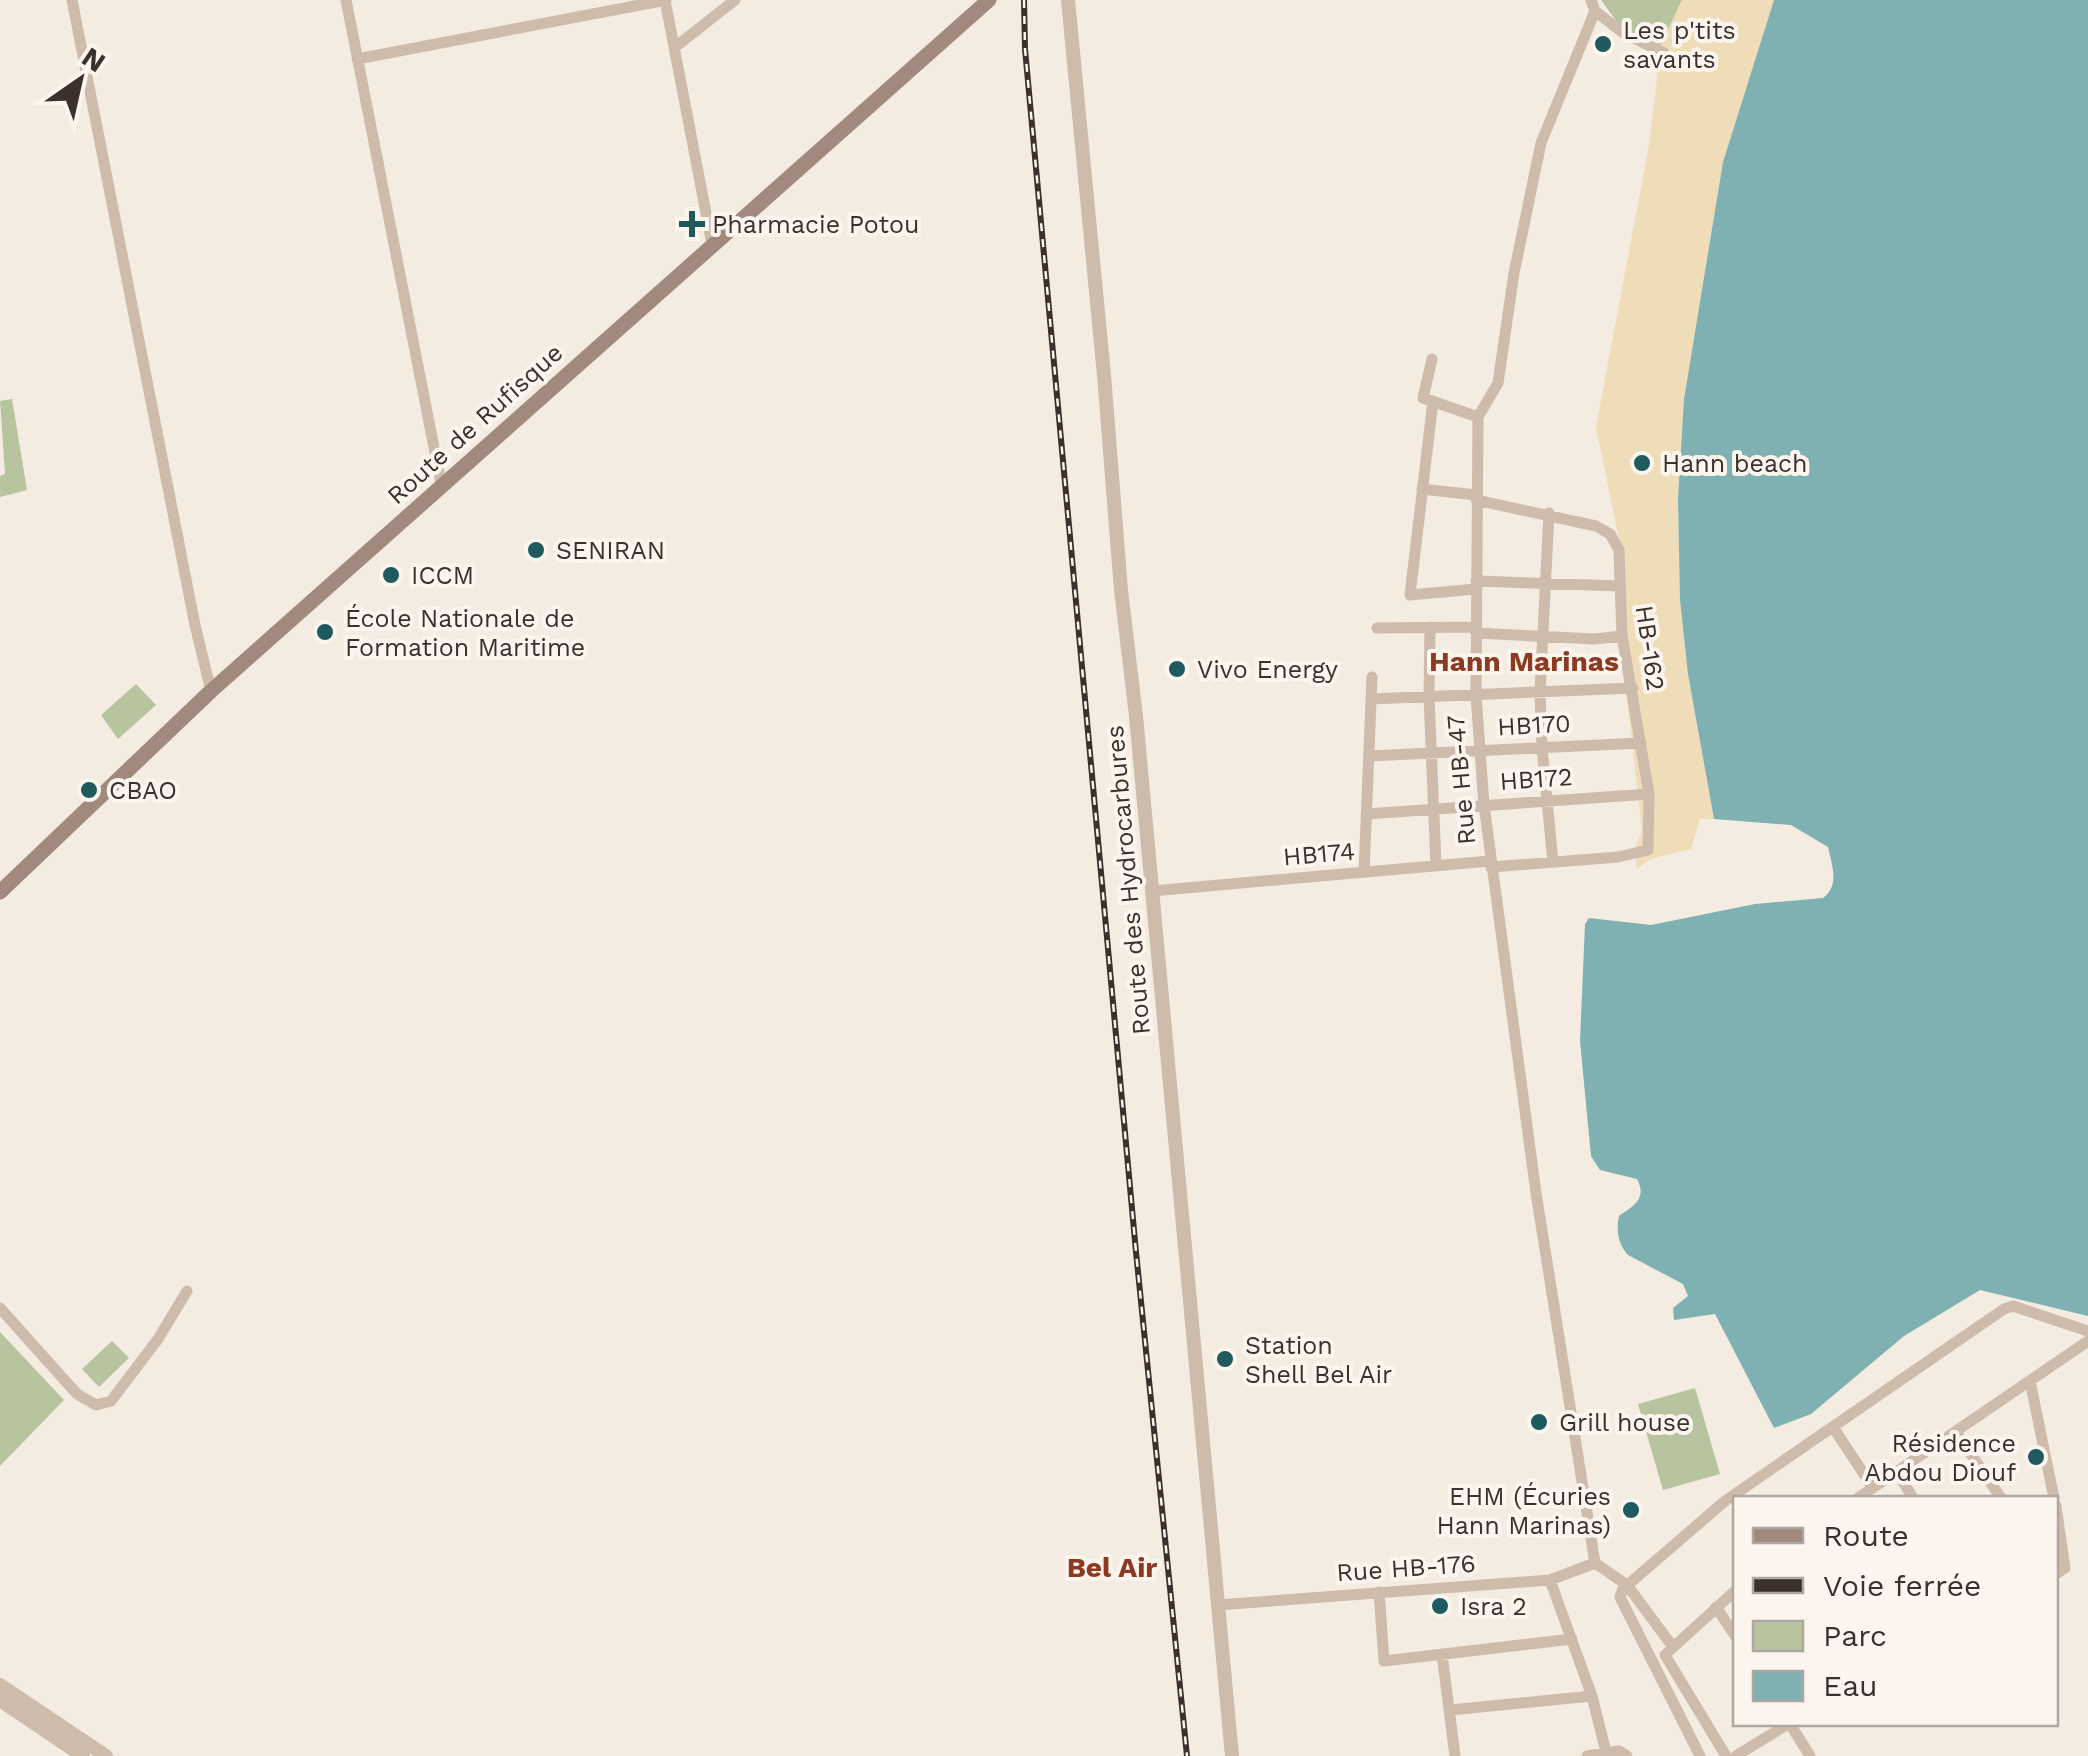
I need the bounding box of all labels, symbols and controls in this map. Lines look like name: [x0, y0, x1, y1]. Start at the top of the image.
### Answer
place label: Les p'tits savants: [1623, 16, 1736, 74]
north arrow: [30, 30, 130, 130]
marker: Les p'tits savants: [1592, 33, 1614, 55]
text: N: [76, 40, 112, 79]
place label: Pharmacie Potou: [712, 210, 919, 239]
marker: Pharmacie Potou: [681, 213, 703, 235]
street label: Route de Rufisque: [381, 338, 569, 510]
place label: Hann beach: [1662, 449, 1808, 478]
marker: Hann beach: [1631, 452, 1653, 474]
place label: SENIRAN: [556, 536, 665, 565]
marker: SENIRAN: [525, 539, 547, 561]
place label: ICCM: [411, 561, 474, 590]
marker: ICCM: [380, 564, 402, 586]
street label: HB-162: [1630, 603, 1670, 693]
place label: École Nationale de Formation Maritime: [345, 604, 585, 662]
marker: École Nationale de Formation Maritime: [314, 621, 336, 643]
district label: Hann Marinas: [1429, 645, 1619, 678]
place label: Vivo Energy: [1197, 655, 1338, 684]
marker: Vivo Energy: [1166, 658, 1188, 680]
street label: HB170: [1497, 709, 1571, 741]
street label: Rue HB-47: [1441, 714, 1481, 846]
street label: Route des Hydrocarbures: [1100, 724, 1156, 1036]
street label: HB172: [1499, 762, 1573, 796]
place label: CBAO: [109, 776, 177, 805]
marker: CBAO: [78, 779, 100, 801]
street label: HB174: [1282, 836, 1356, 872]
place label: Station Shell Bel Air: [1245, 1331, 1392, 1389]
marker: Station Shell Bel Air: [1214, 1348, 1236, 1370]
place label: Grill house: [1559, 1408, 1690, 1437]
marker: Grill house: [1528, 1411, 1550, 1433]
place label: Résidence Abdou Diouf: [1864, 1429, 2016, 1487]
marker: Résidence Abdou Diouf: [2025, 1446, 2047, 1468]
place label: EHM (Écuries Hann Marinas): [1436, 1482, 1611, 1540]
legend: [1733, 1496, 2058, 1726]
marker: EHM (Écuries Hann Marinas): [1620, 1499, 1642, 1521]
text: Route: [1823, 1518, 1909, 1553]
street label: Rue HB-176: [1335, 1549, 1477, 1587]
district label: Bel Air: [1067, 1551, 1157, 1584]
text: Voie ferrée: [1823, 1568, 1981, 1603]
place label: Isra 2: [1460, 1592, 1527, 1621]
marker: Isra 2: [1429, 1595, 1451, 1617]
text: Parc: [1823, 1618, 1887, 1653]
text: Eau: [1823, 1668, 1878, 1703]

